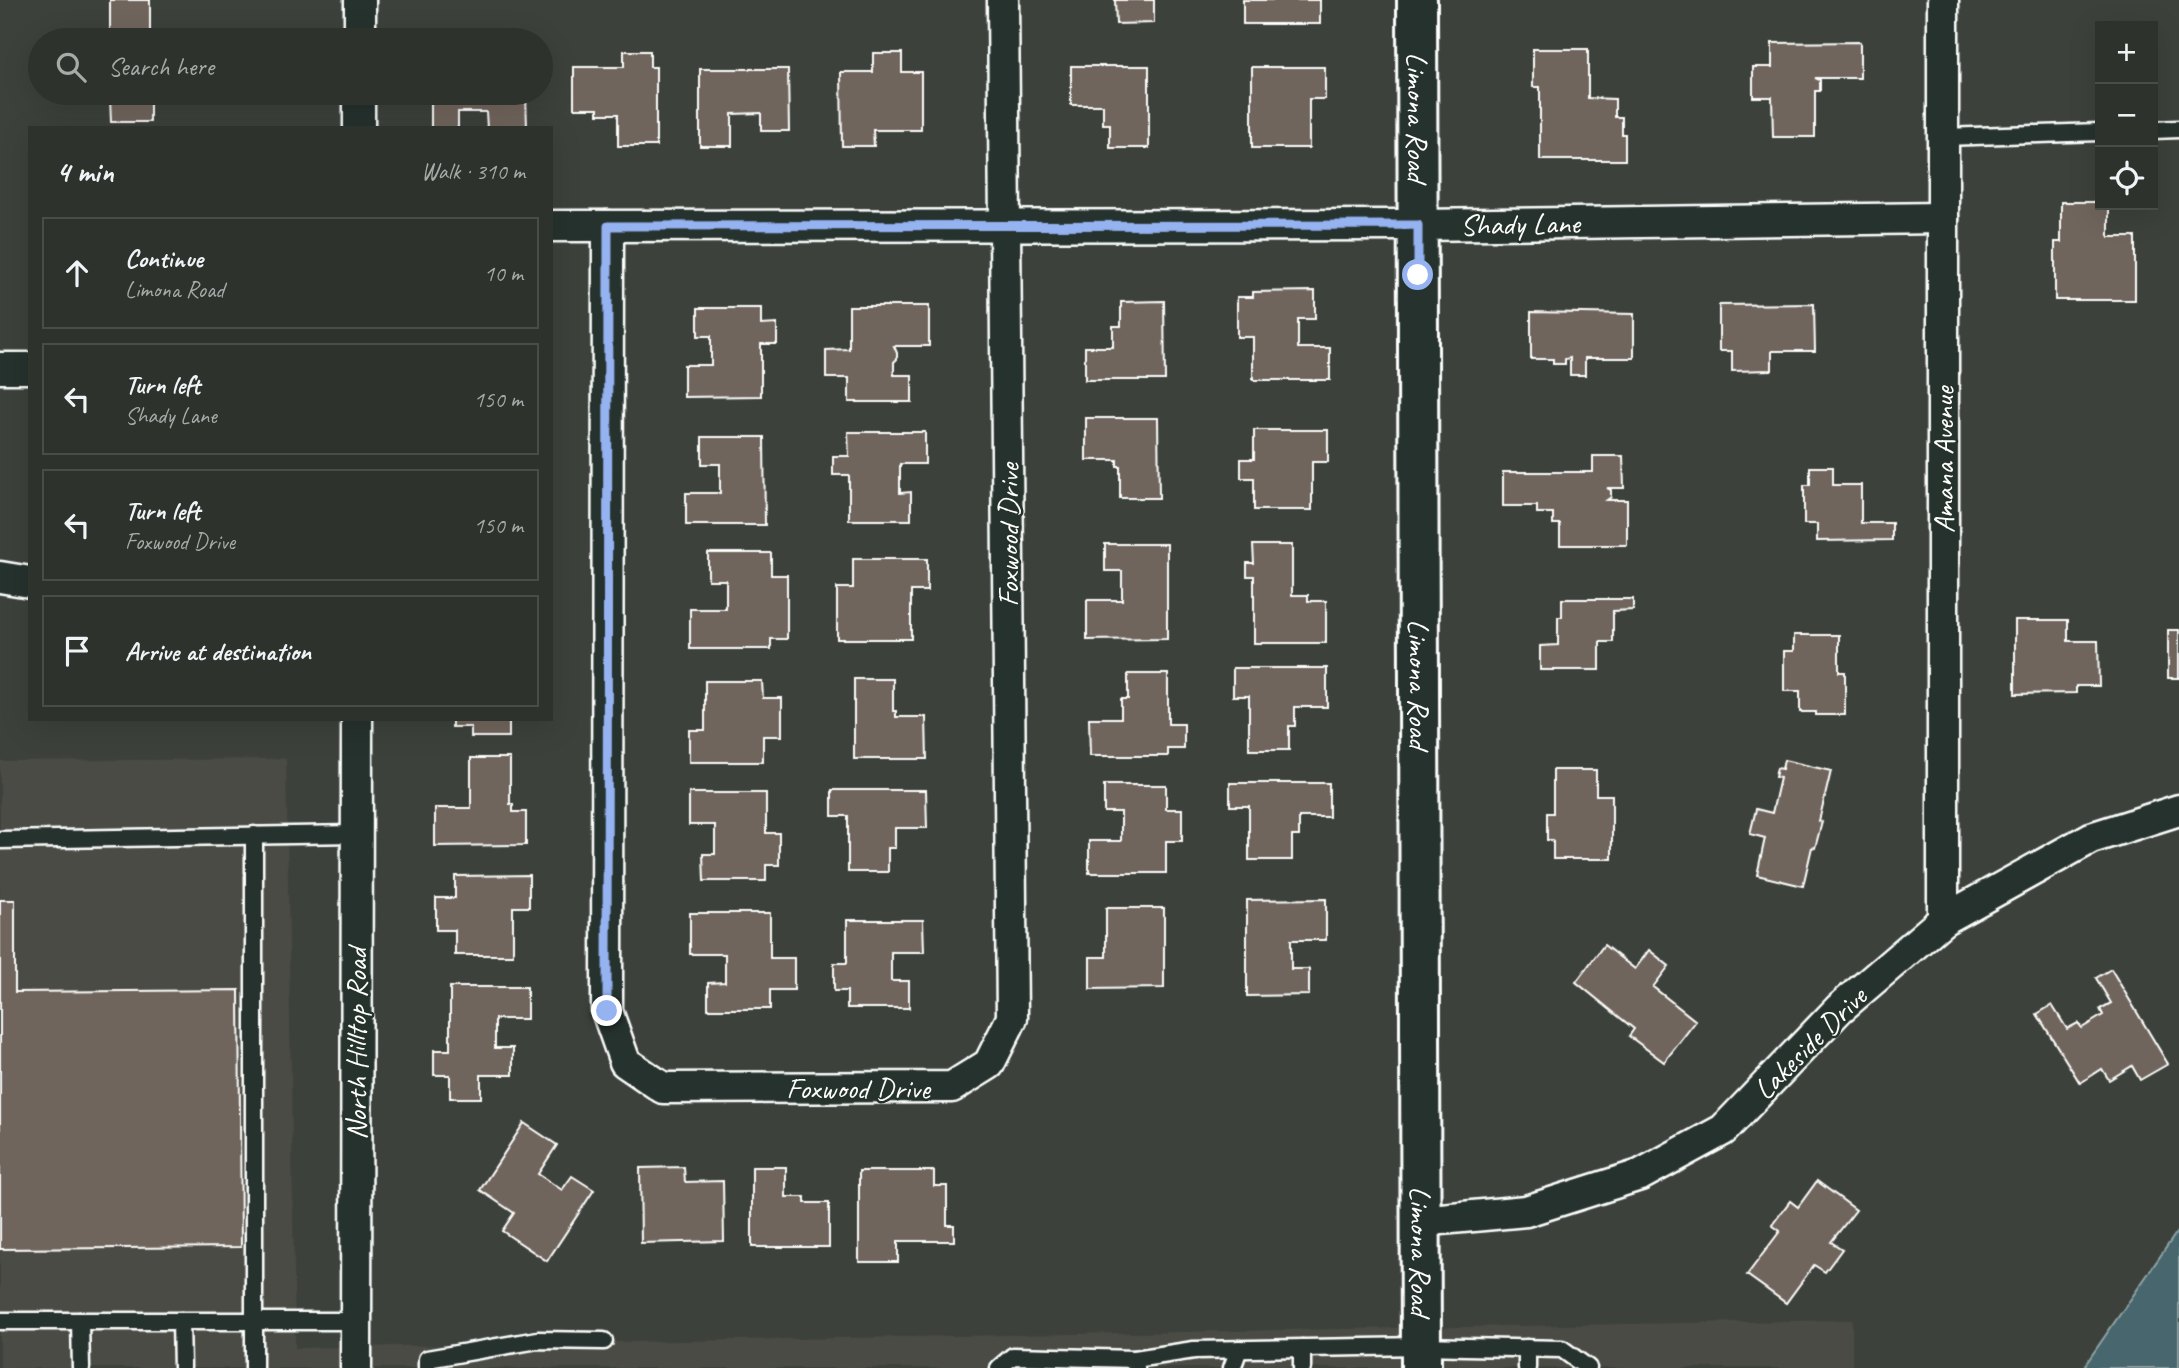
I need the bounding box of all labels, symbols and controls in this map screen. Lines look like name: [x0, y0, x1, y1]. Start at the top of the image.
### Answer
map controls: [2095, 21, 2158, 210]
button: +: [2095, 21, 2158, 84]
search box: [28, 28, 553, 105]
icon: search: [52, 48, 90, 86]
text: Search here: [108, 50, 214, 83]
street label: Limona Road: [1398, 52, 1437, 186]
button: −: [2095, 84, 2158, 147]
button: locate: [2095, 147, 2158, 210]
text: 4 min: [56, 153, 113, 191]
text: Walk · 310 m: [421, 157, 525, 186]
street label: Shady Lane: [1460, 204, 1582, 244]
text: Continue: [125, 242, 203, 275]
icon: ahead: [58, 254, 96, 292]
text: 10 m: [484, 259, 523, 288]
route start: [1402, 259, 1433, 290]
text: Limona Road: [125, 275, 224, 304]
text: Turn left: [125, 368, 200, 401]
icon: left: [58, 380, 96, 418]
street label: Amana Avenue: [1924, 384, 1962, 533]
text: 150 m: [474, 385, 523, 414]
text: Shady Lane: [125, 401, 217, 430]
street label: Foxwood Drive: [989, 461, 1027, 607]
text: Turn left: [125, 494, 200, 527]
icon: left: [58, 506, 96, 544]
text: 150 m: [474, 511, 523, 540]
text: Foxwood Drive: [125, 527, 235, 556]
street label: Limona Road: [1400, 619, 1438, 753]
icon: arrive: [58, 632, 96, 670]
text: Arrive at destination: [125, 635, 311, 668]
street label: North Hilltop Road: [337, 944, 375, 1140]
street label: Lakeside Drive: [1745, 977, 1876, 1108]
route end: [591, 995, 622, 1026]
street label: Foxwood Drive: [786, 1069, 932, 1107]
street label: Limona Road: [1401, 1186, 1440, 1320]

